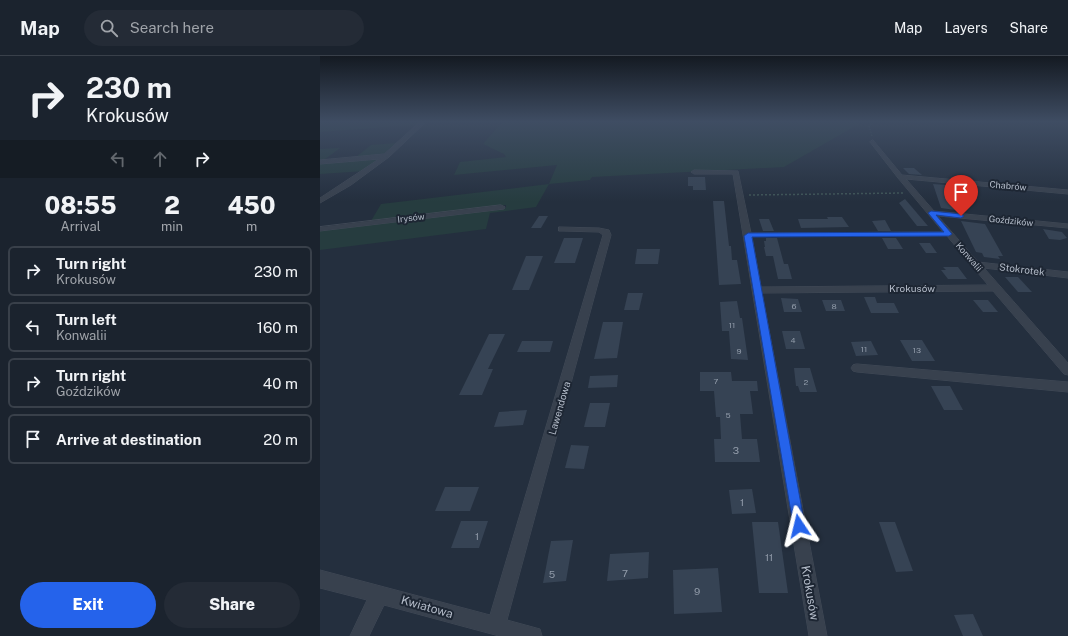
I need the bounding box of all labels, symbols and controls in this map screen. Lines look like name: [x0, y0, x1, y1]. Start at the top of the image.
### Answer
search box: [84, 10, 364, 46]
text: Map: [20, 17, 60, 39]
icon: search: [98, 17, 120, 39]
text: Search here: [130, 19, 214, 36]
text: Map: [894, 20, 922, 36]
text: Layers: [944, 20, 988, 36]
text: Share: [1010, 20, 1048, 36]
text: 230 m: [86, 71, 172, 104]
icon: right: [20, 72, 72, 124]
text: Krokusów: [86, 105, 169, 126]
icon: left: [107, 148, 129, 170]
icon: ahead: [149, 148, 171, 170]
icon: right: [191, 148, 213, 170]
pin: [944, 175, 978, 216]
street label: Chabrów: [989, 178, 1027, 193]
icon: arrive: [950, 181, 972, 203]
text: 08:55: [44, 191, 117, 219]
text: 2: [164, 191, 180, 219]
text: 450: [227, 191, 276, 219]
street label: Irysów: [397, 210, 425, 225]
street label: Goździków: [988, 213, 1034, 228]
text: Arrival: [60, 219, 101, 234]
text: min: [161, 219, 183, 234]
text: m: [246, 219, 257, 234]
street label: Konwalii: [954, 240, 985, 274]
text: Turn right: [56, 255, 126, 272]
icon: right: [22, 260, 44, 282]
street label: Stokrotek: [999, 260, 1046, 278]
text: 230 m: [254, 263, 298, 280]
text: Krokusów: [56, 272, 116, 287]
street label: Krokusów: [889, 282, 935, 294]
house number: 6: [792, 301, 797, 311]
house number: 8: [831, 301, 837, 311]
text: Turn left: [56, 311, 117, 328]
icon: left: [22, 316, 44, 338]
text: 160 m: [257, 319, 298, 336]
house number: 11: [729, 320, 735, 330]
text: Konwalii: [56, 328, 107, 343]
house number: 4: [790, 335, 796, 345]
house number: 11: [861, 344, 867, 354]
house number: 13: [913, 345, 921, 355]
house number: 9: [737, 346, 742, 356]
text: Turn right: [56, 367, 126, 384]
icon: right: [22, 372, 44, 394]
text: 40 m: [263, 375, 298, 392]
house number: 7: [714, 376, 719, 386]
house number: 2: [804, 377, 809, 387]
street label: Lawendowa: [546, 380, 572, 436]
text: Goździków: [56, 384, 121, 399]
house number: 5: [725, 410, 731, 420]
icon: arrive: [22, 428, 44, 450]
text: Arrive at destination: [56, 431, 201, 448]
text: 20 m: [263, 431, 298, 448]
house number: 3: [733, 444, 739, 456]
house number: 1: [740, 496, 744, 508]
position arrow: [778, 505, 820, 547]
house number: 1: [475, 530, 479, 542]
house number: 11: [765, 551, 773, 563]
street label: Krokusów: [798, 565, 822, 622]
house number: 7: [622, 567, 628, 579]
house number: 5: [549, 568, 555, 580]
button: Exit: [20, 582, 156, 628]
button: Share: [164, 582, 300, 628]
house number: 9: [694, 585, 700, 597]
street label: Kwiatowa: [399, 593, 455, 621]

